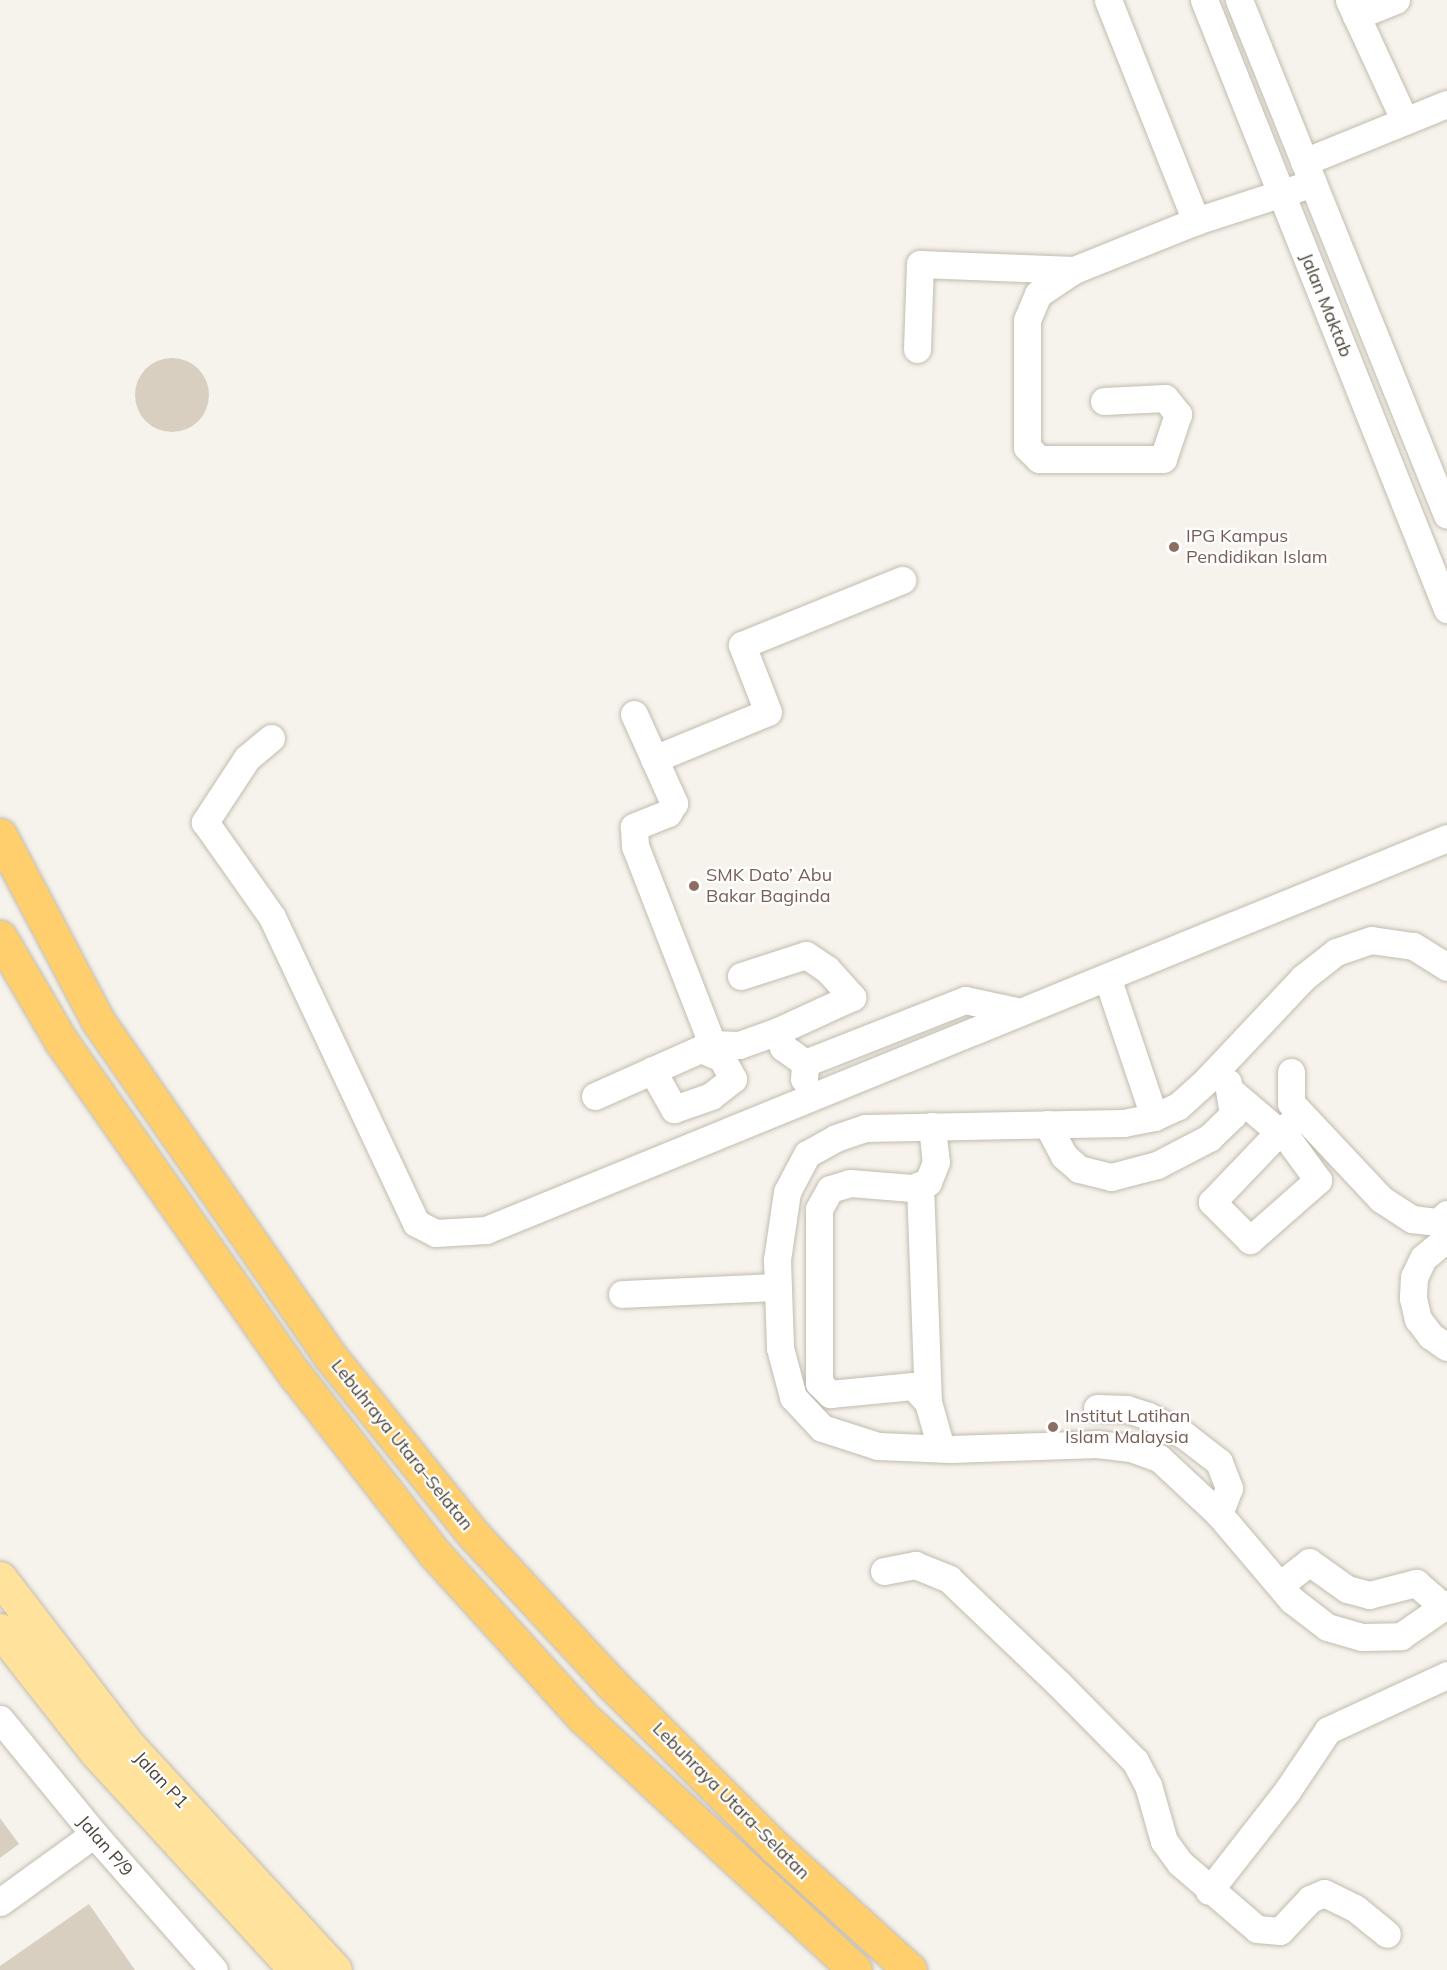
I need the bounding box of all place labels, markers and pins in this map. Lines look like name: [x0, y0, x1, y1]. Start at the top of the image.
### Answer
place label: IPG Kampus Pendidikan Islam: [1186, 526, 1328, 568]
marker: IPG Kampus Pendidikan Islam: [1167, 540, 1181, 554]
place label: SMK Dato’ Abu Bakar Baginda: [706, 865, 832, 908]
marker: SMK Dato’ Abu Bakar Baginda: [687, 879, 701, 893]
place label: Institut Latihan Islam Malaysia: [1065, 1406, 1190, 1448]
marker: Institut Latihan Islam Malaysia: [1046, 1420, 1060, 1434]

